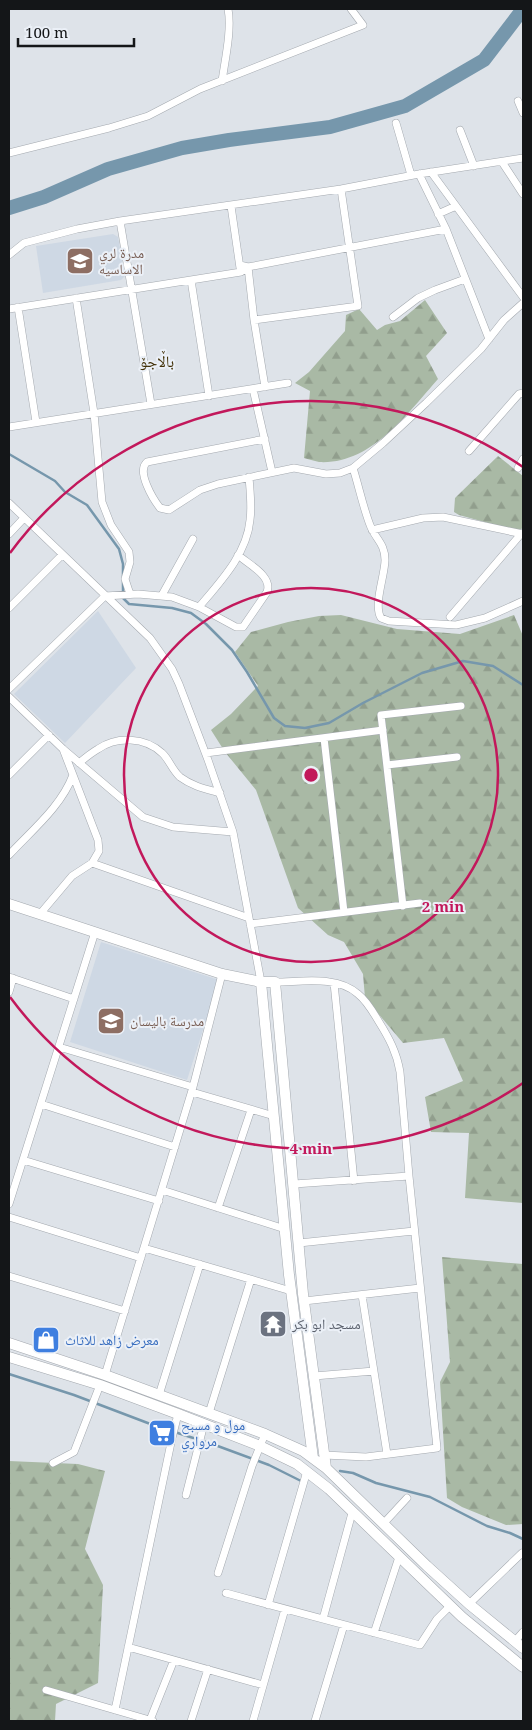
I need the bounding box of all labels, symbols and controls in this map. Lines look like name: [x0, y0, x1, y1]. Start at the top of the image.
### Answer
scale bar: [18, 15, 134, 47]
text: 100 m: [25, 22, 68, 42]
place label: مدرة لري الاساسیه: [99, 243, 144, 278]
school or university icon: مدرة لري الاساسیه: [65, 246, 95, 276]
district label: باڵاجۆ: [140, 350, 174, 372]
centre of rings: [302, 766, 320, 784]
text: 2 min: [422, 896, 464, 916]
school or university icon: مدرسة بالیسان: [96, 1006, 126, 1036]
place label: مدرسة بالیسان: [130, 1011, 204, 1030]
text: 4 min: [290, 1138, 332, 1158]
temple icon: مسجد ابو بكر: [258, 1309, 288, 1339]
place label: مسجد ابو بكر: [291, 1314, 361, 1333]
shop icon: معرض زاهد للاثاث: [31, 1325, 61, 1355]
place label: معرض زاهد للاثاث: [65, 1330, 159, 1349]
place label: مول و مسبح مرواري: [181, 1415, 245, 1453]
supermarket icon: مول و مسبح مرواري: [147, 1418, 177, 1448]

